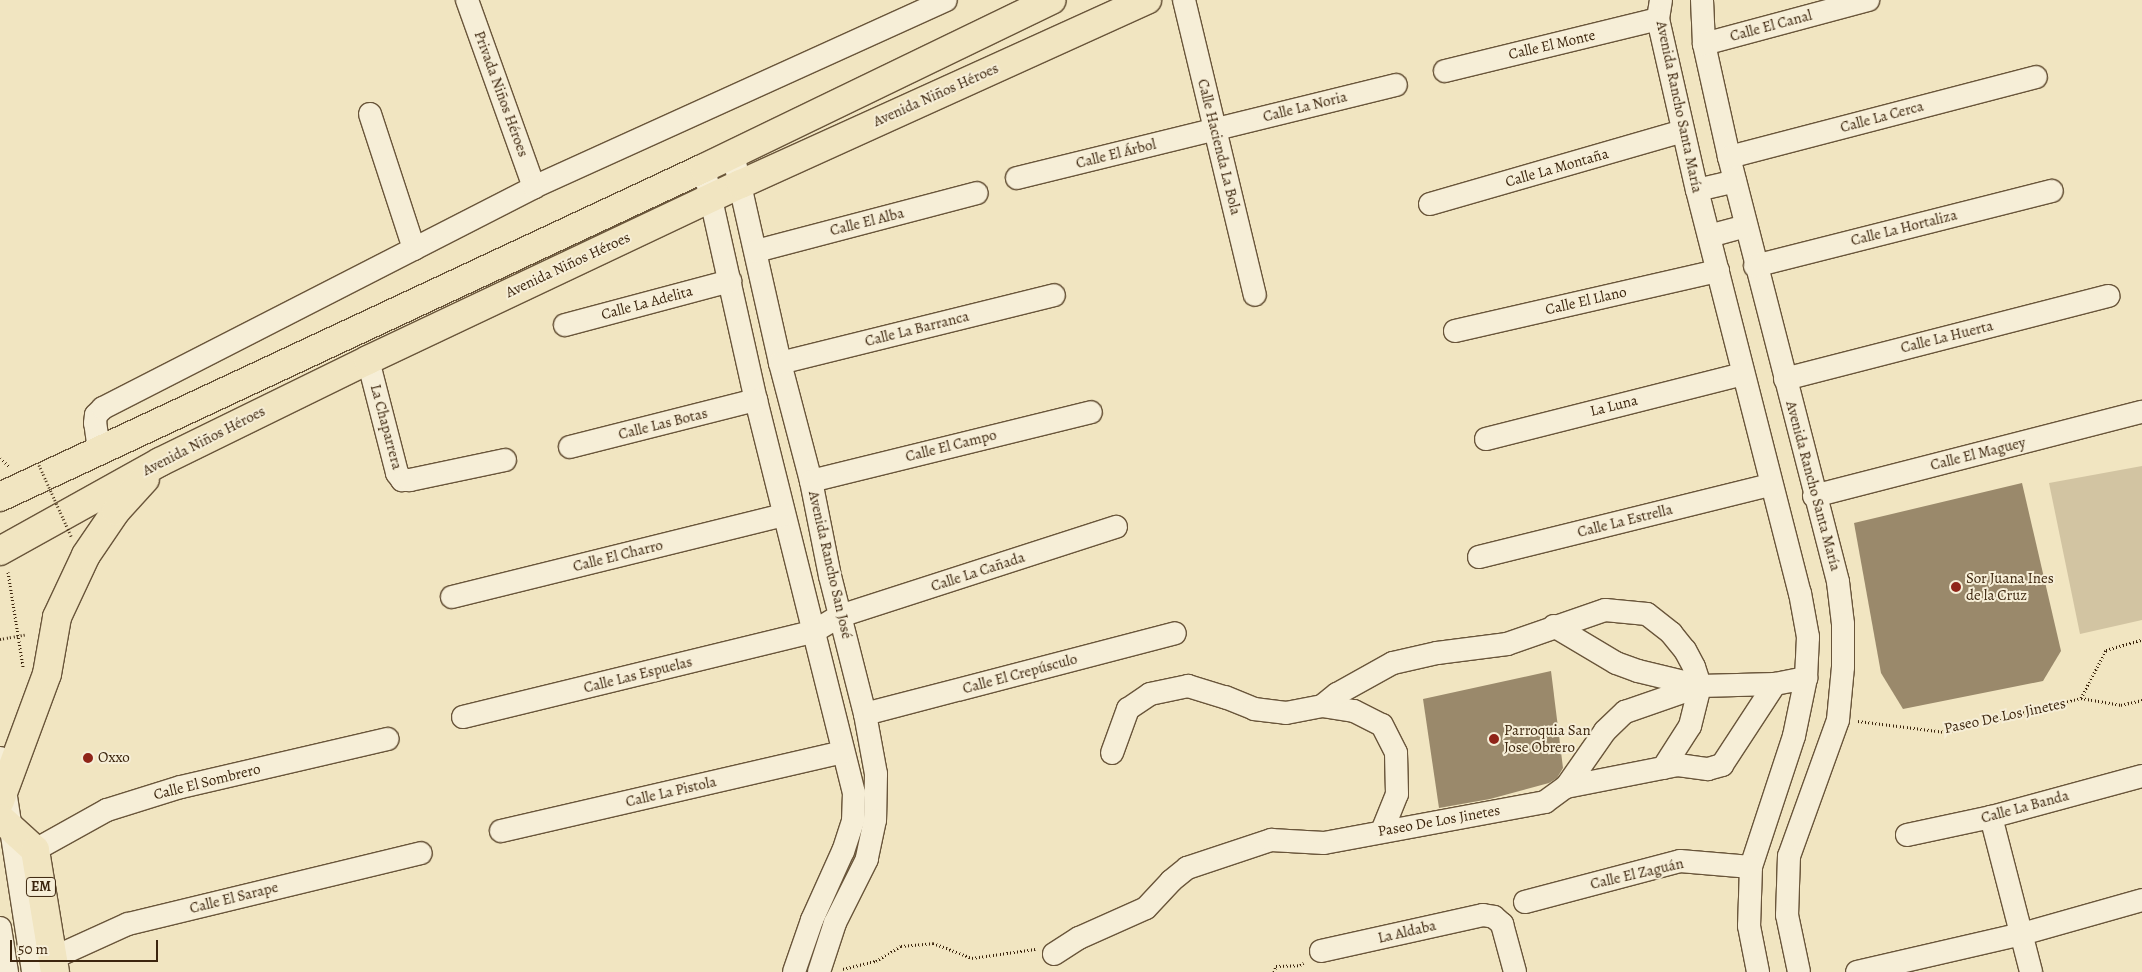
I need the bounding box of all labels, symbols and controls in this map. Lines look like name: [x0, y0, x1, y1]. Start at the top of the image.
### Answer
street label: Calle El Canal: [1728, 6, 1814, 46]
street label: Avenida Rancho Santa María: [1652, 19, 1706, 195]
street label: Calle El Monte: [1507, 26, 1597, 64]
street label: Privada Niños Héroes: [470, 29, 532, 159]
street label: Avenida Niños Héroes: [870, 59, 1002, 131]
street label: Calle Hacienda La Bola: [1193, 77, 1245, 217]
street label: Calle La Noria: [1261, 88, 1349, 126]
street label: Calle La Cerca: [1838, 97, 1926, 137]
street label: Calle El Árbol: [1074, 135, 1158, 173]
street label: Calle La Montaña: [1503, 145, 1611, 191]
street label: Calle El Alba: [828, 204, 906, 240]
street label: Calle La Hortaliza: [1849, 206, 1959, 250]
street label: Avenida Niños Héroes: [503, 228, 633, 302]
street label: Calle La Adelita: [599, 282, 695, 324]
street label: Calle El Llano: [1544, 283, 1628, 319]
street label: Calle La Barranca: [863, 307, 971, 351]
street label: Calle La Huerta: [1899, 317, 1995, 357]
street label: La Chaparrera: [366, 382, 406, 472]
street label: La Luna: [1588, 391, 1640, 421]
street label: Avenida Rancho Santa María: [1782, 399, 1844, 573]
street label: Avenida Niños Héroes: [140, 402, 268, 480]
street label: Calle Las Botas: [617, 404, 709, 444]
street label: Calle El Campo: [904, 426, 998, 466]
street label: Calle El Maguey: [1929, 433, 2027, 475]
street label: Avenida Rancho San José: [804, 489, 856, 641]
street label: Calle La Estrella: [1576, 500, 1674, 542]
street label: Calle El Charro: [571, 536, 665, 576]
street label: Calle La Cañada: [929, 548, 1027, 596]
place label: Sor Juana Ines de la Cruz: [1966, 569, 2054, 604]
marker: Sor Juana Ines de la Cruz: [1950, 581, 1962, 593]
street label: Calle El Crepúsculo: [961, 650, 1079, 698]
street label: Calle Las Espuelas: [582, 653, 694, 697]
street label: Paseo De Los Jinetes: [1943, 694, 2067, 738]
place label: Parroquia San Jose Obrero: [1504, 721, 1591, 756]
marker: Parroquia San Jose Obrero: [1488, 733, 1500, 745]
place label: Oxxo: [98, 749, 130, 767]
marker: Oxxo: [82, 752, 94, 764]
street label: Calle El Sombrero: [152, 760, 262, 804]
street label: Calle La Pistola: [624, 773, 718, 811]
street label: Calle La Banda: [1979, 787, 2071, 827]
street label: Paseo De Los Jinetes: [1376, 801, 1502, 841]
street label: Calle El Zaguán: [1589, 855, 1685, 893]
road number: EM: [25, 876, 57, 899]
street label: Calle El Sarape: [188, 878, 280, 918]
street label: La Aldaba: [1376, 917, 1438, 947]
scale bar: [12, 930, 160, 962]
text: 50 m: [18, 939, 48, 959]

